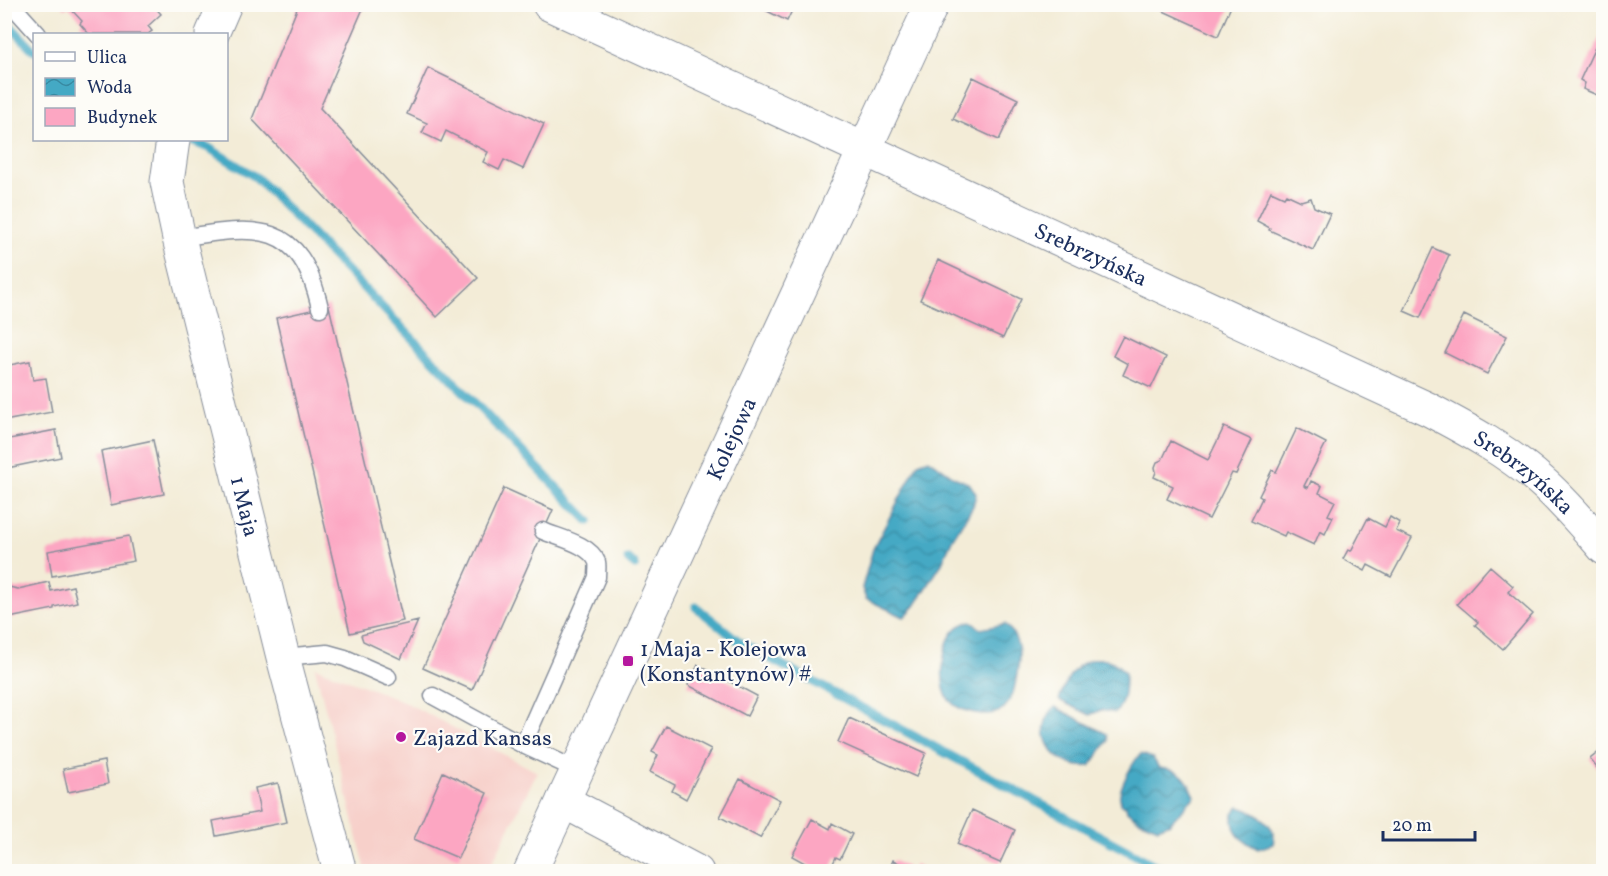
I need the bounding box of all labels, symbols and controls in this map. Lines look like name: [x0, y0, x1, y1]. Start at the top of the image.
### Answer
legend: [33, 33, 228, 141]
text: Ulica: [87, 46, 127, 71]
text: Woda: [87, 76, 132, 101]
text: Budynek: [87, 106, 158, 131]
street label: Srebrzyńska: [1028, 217, 1152, 296]
street label: Kolejowa: [701, 393, 766, 486]
street label: Srebrzyńska: [1467, 424, 1580, 523]
street label: 1 Maja: [221, 473, 266, 540]
place label: 1 Maja - Kolejowa (Konstantynów) #: [640, 635, 812, 691]
marker: 1 Maja - Kolejowa (Konstantynów) #: [621, 654, 635, 668]
place label: Zajazd Kansas: [413, 724, 552, 755]
marker: Zajazd Kansas: [394, 730, 408, 744]
scale bar: [1383, 804, 1474, 842]
text: 20 m: [1392, 814, 1432, 839]

